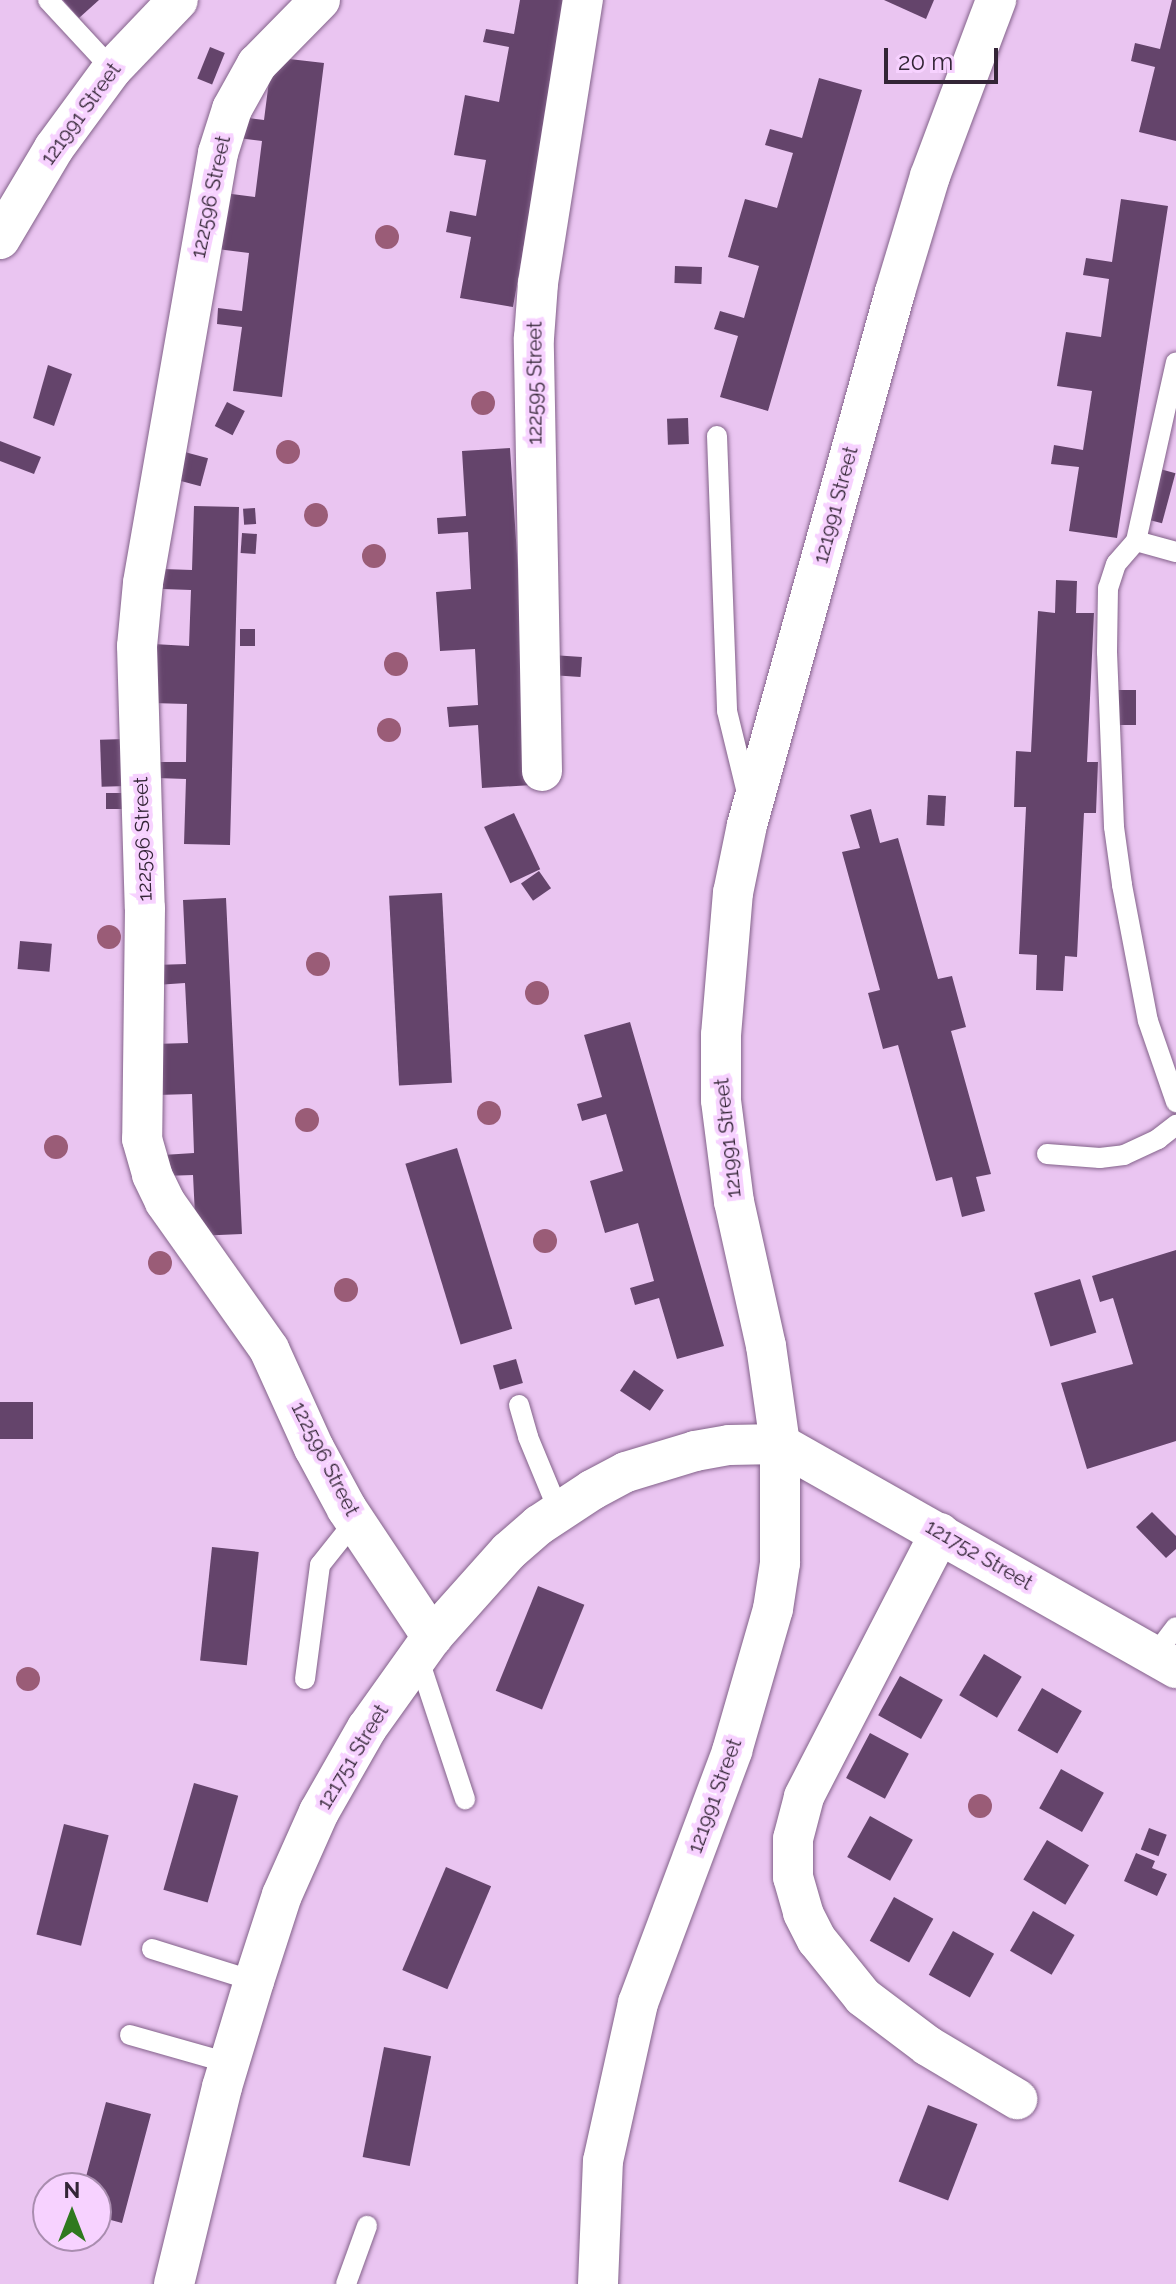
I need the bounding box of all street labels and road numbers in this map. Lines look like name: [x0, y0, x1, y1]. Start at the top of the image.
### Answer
street label: 121991 Street: [36, 58, 126, 170]
street label: 122596 Street: [186, 134, 236, 260]
street label: 122595 Street: [523, 321, 547, 445]
street label: 121991 Street: [809, 444, 863, 566]
street label: 122596 Street: [129, 776, 157, 902]
street label: 121991 Street: [710, 1077, 746, 1199]
street label: 122596 Street: [286, 1398, 364, 1520]
street label: 121752 Street: [921, 1515, 1037, 1595]
street label: 121751 Street: [312, 1700, 394, 1814]
street label: 121991 Street: [683, 1735, 747, 1857]

